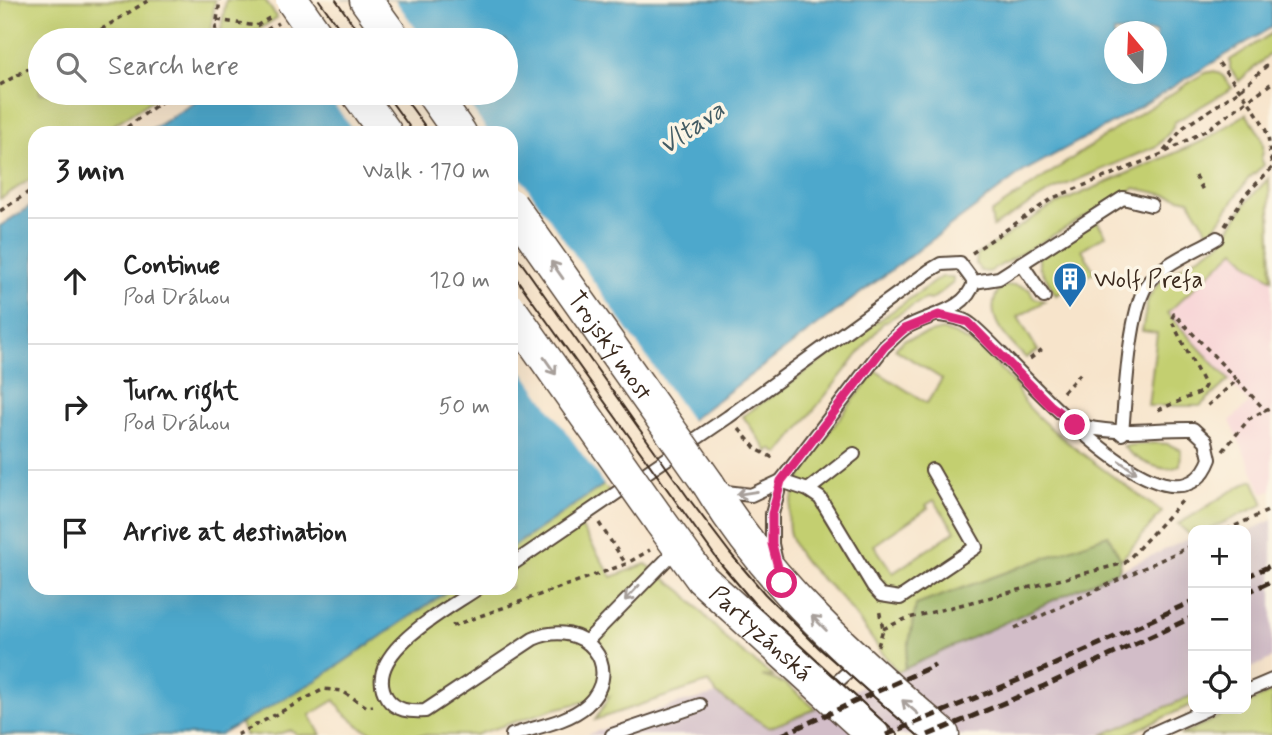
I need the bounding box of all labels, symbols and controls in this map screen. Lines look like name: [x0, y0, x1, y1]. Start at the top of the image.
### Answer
north arrow: [1104, 21, 1167, 84]
search box: [28, 28, 518, 105]
icon: search: [52, 48, 90, 86]
text: Search here: [108, 50, 239, 84]
water label: Vltava: [652, 94, 732, 164]
text: 3 min: [56, 152, 125, 191]
text: Walk · 170 m: [362, 157, 490, 187]
text: Continue: [123, 249, 220, 283]
building icon: Wolf Prefa: [1051, 260, 1089, 309]
one-way arrow: [550, 261, 564, 280]
icon: ahead: [56, 262, 94, 300]
place label: Wolf Prefa: [1094, 265, 1203, 296]
text: 120 m: [429, 266, 490, 296]
text: Pod Dráhou: [123, 283, 230, 313]
street label: Trojský most: [560, 285, 659, 408]
one-way arrow: [543, 356, 557, 375]
text: Turn right: [123, 375, 239, 409]
icon: right: [56, 388, 94, 426]
text: 50 m: [439, 392, 490, 422]
text: Pod Dráhou: [123, 409, 230, 439]
route end: [1059, 409, 1090, 440]
one-way arrow: [1118, 459, 1137, 474]
one-way arrow: [737, 487, 759, 500]
icon: arrive: [56, 514, 94, 552]
text: Arrive at destination: [123, 516, 347, 550]
map controls: [1188, 525, 1251, 714]
button: +: [1188, 525, 1251, 588]
route start: [766, 567, 797, 598]
street label: Partyzánská: [702, 579, 818, 689]
one-way arrow: [623, 584, 640, 601]
button: −: [1188, 588, 1251, 651]
one-way arrow: [811, 615, 828, 632]
button: locate: [1188, 651, 1251, 714]
one-way arrow: [901, 699, 919, 715]

